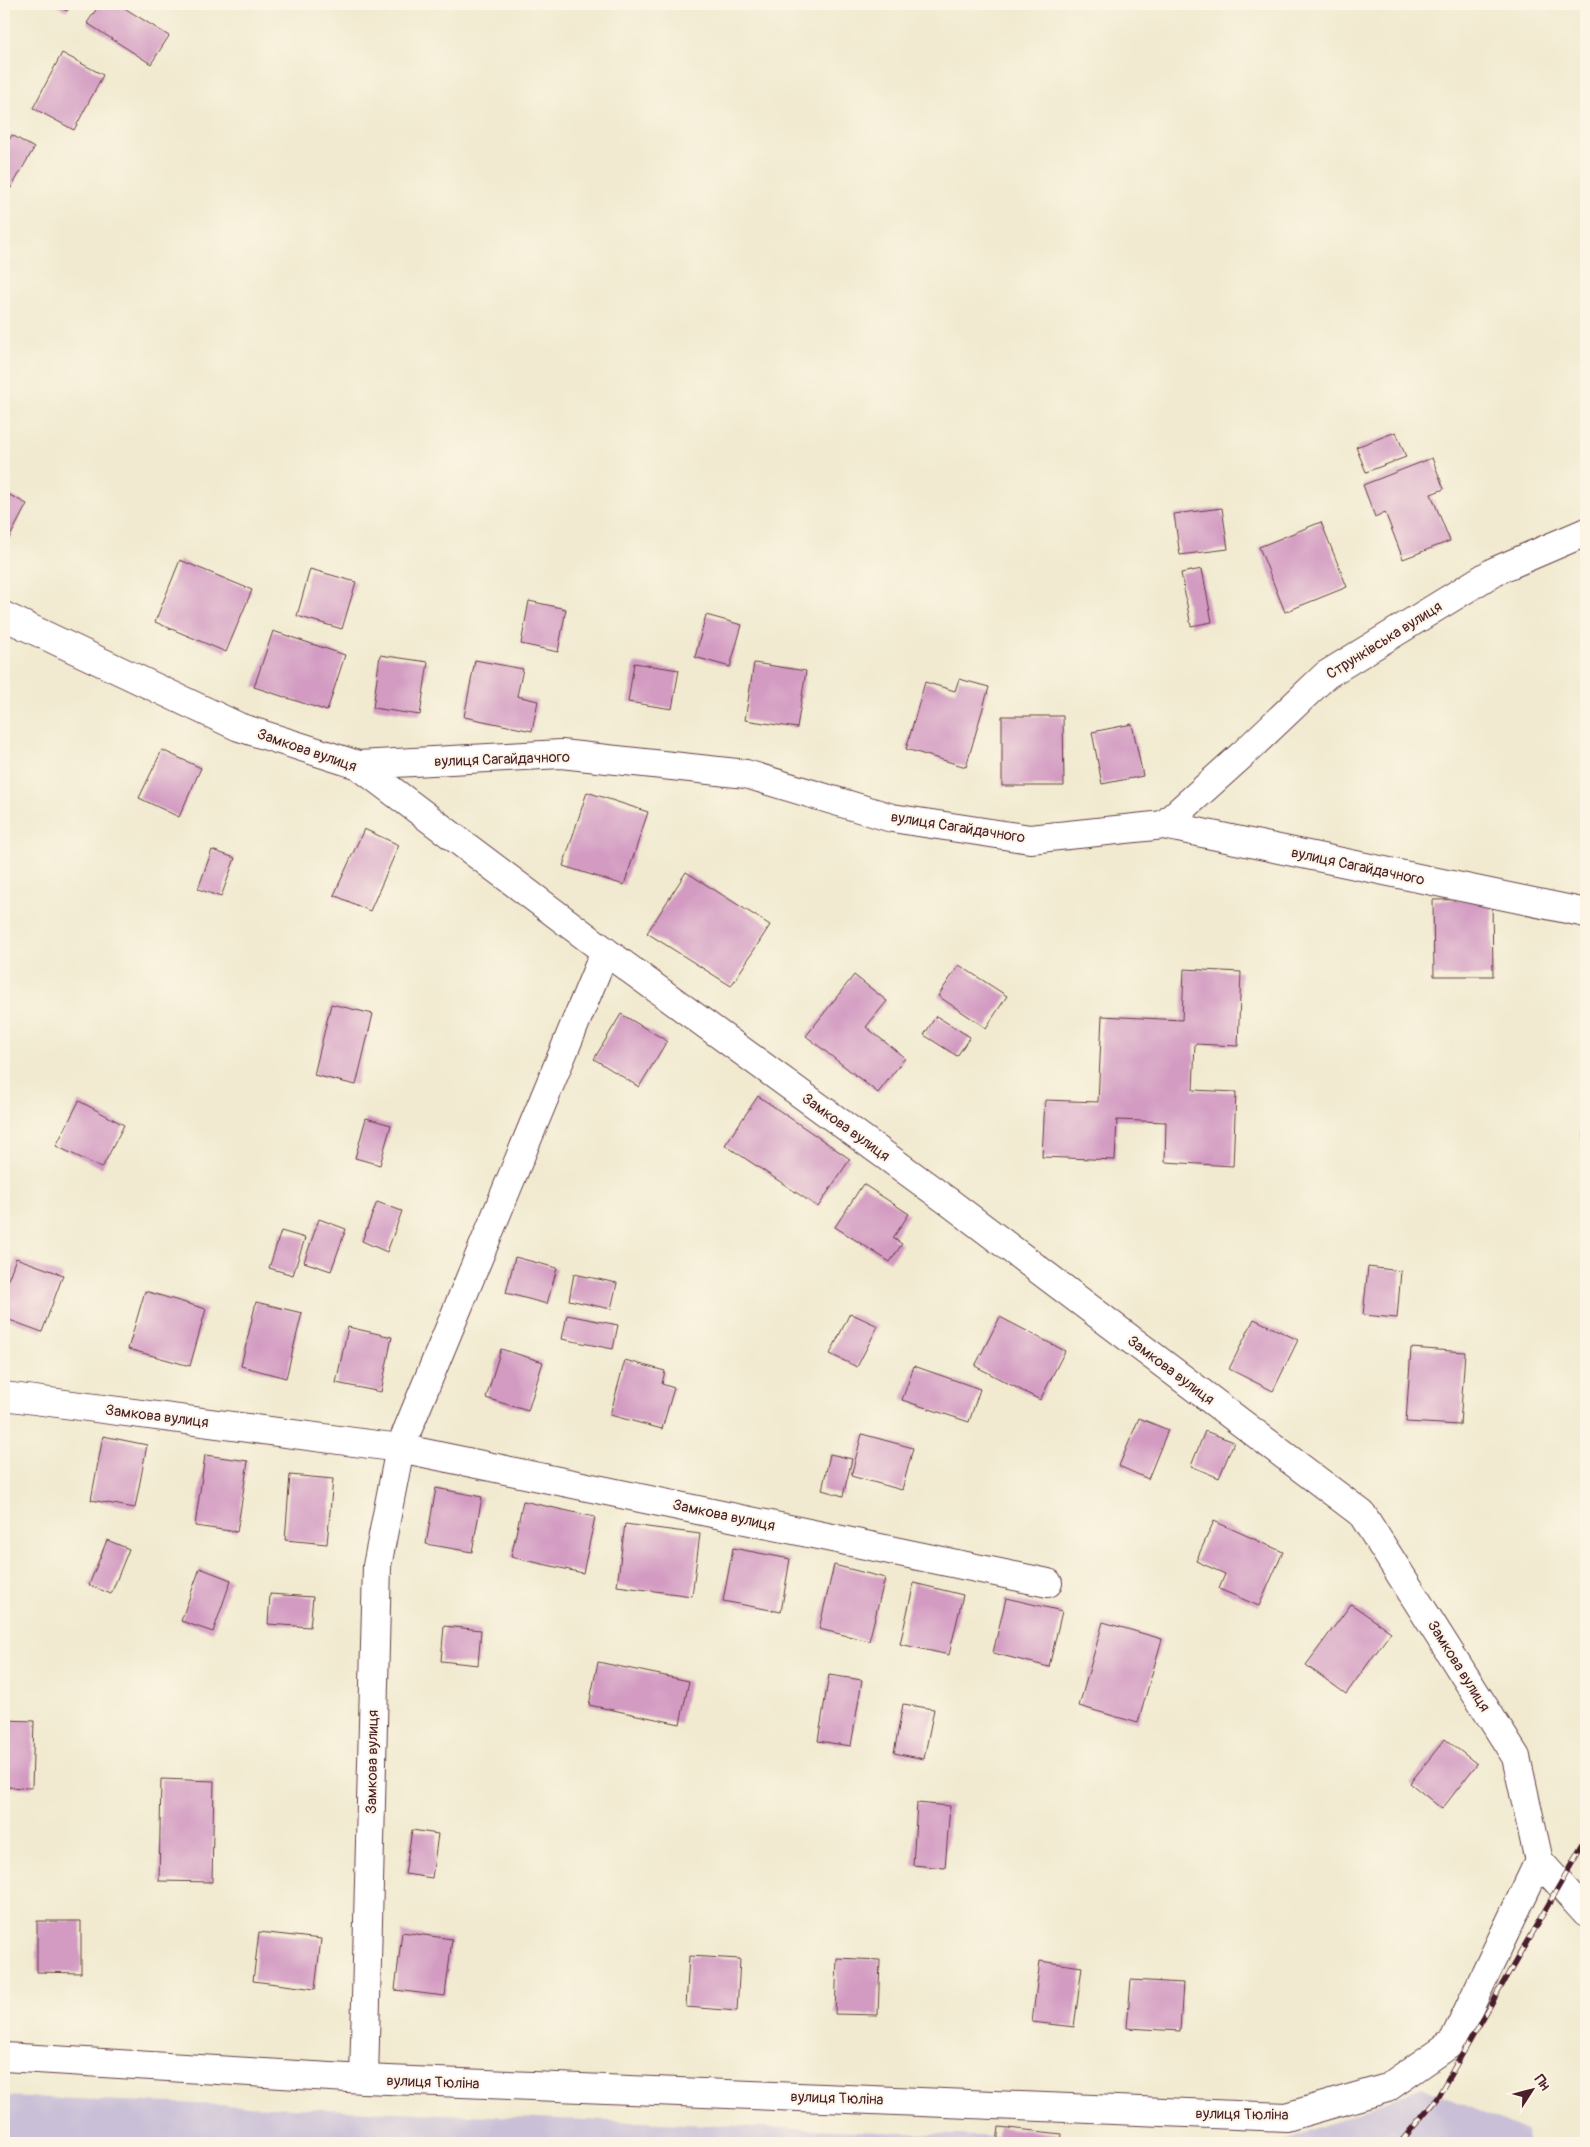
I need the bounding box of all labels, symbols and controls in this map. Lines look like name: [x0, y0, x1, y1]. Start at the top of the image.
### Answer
street label: Струнківська вулиця: [1323, 597, 1446, 684]
street label: Замкова вулиця: [255, 725, 359, 776]
street label: вулиця Сагайдачного: [434, 748, 570, 771]
street label: вулиця Сагайдачного: [889, 807, 1026, 848]
street label: вулиця Сагайдачного: [1289, 843, 1426, 890]
street label: Замкова вулиця: [798, 1089, 893, 1166]
street label: Замкова вулиця: [1123, 1331, 1218, 1409]
street label: Замкова вулиця: [104, 1401, 210, 1432]
street label: Замкова вулиця: [671, 1495, 777, 1536]
street label: Замкова вулиця: [1423, 1617, 1494, 1715]
street label: Замкова вулиця: [362, 1710, 383, 1814]
north arrow: [1508, 2064, 1558, 2114]
street label: вулиця Тюліна: [386, 2071, 480, 2094]
text: Пн: [1531, 2071, 1554, 2094]
street label: вулиця Тюліна: [790, 2087, 884, 2110]
street label: вулиця Тюліна: [1195, 2104, 1289, 2125]

